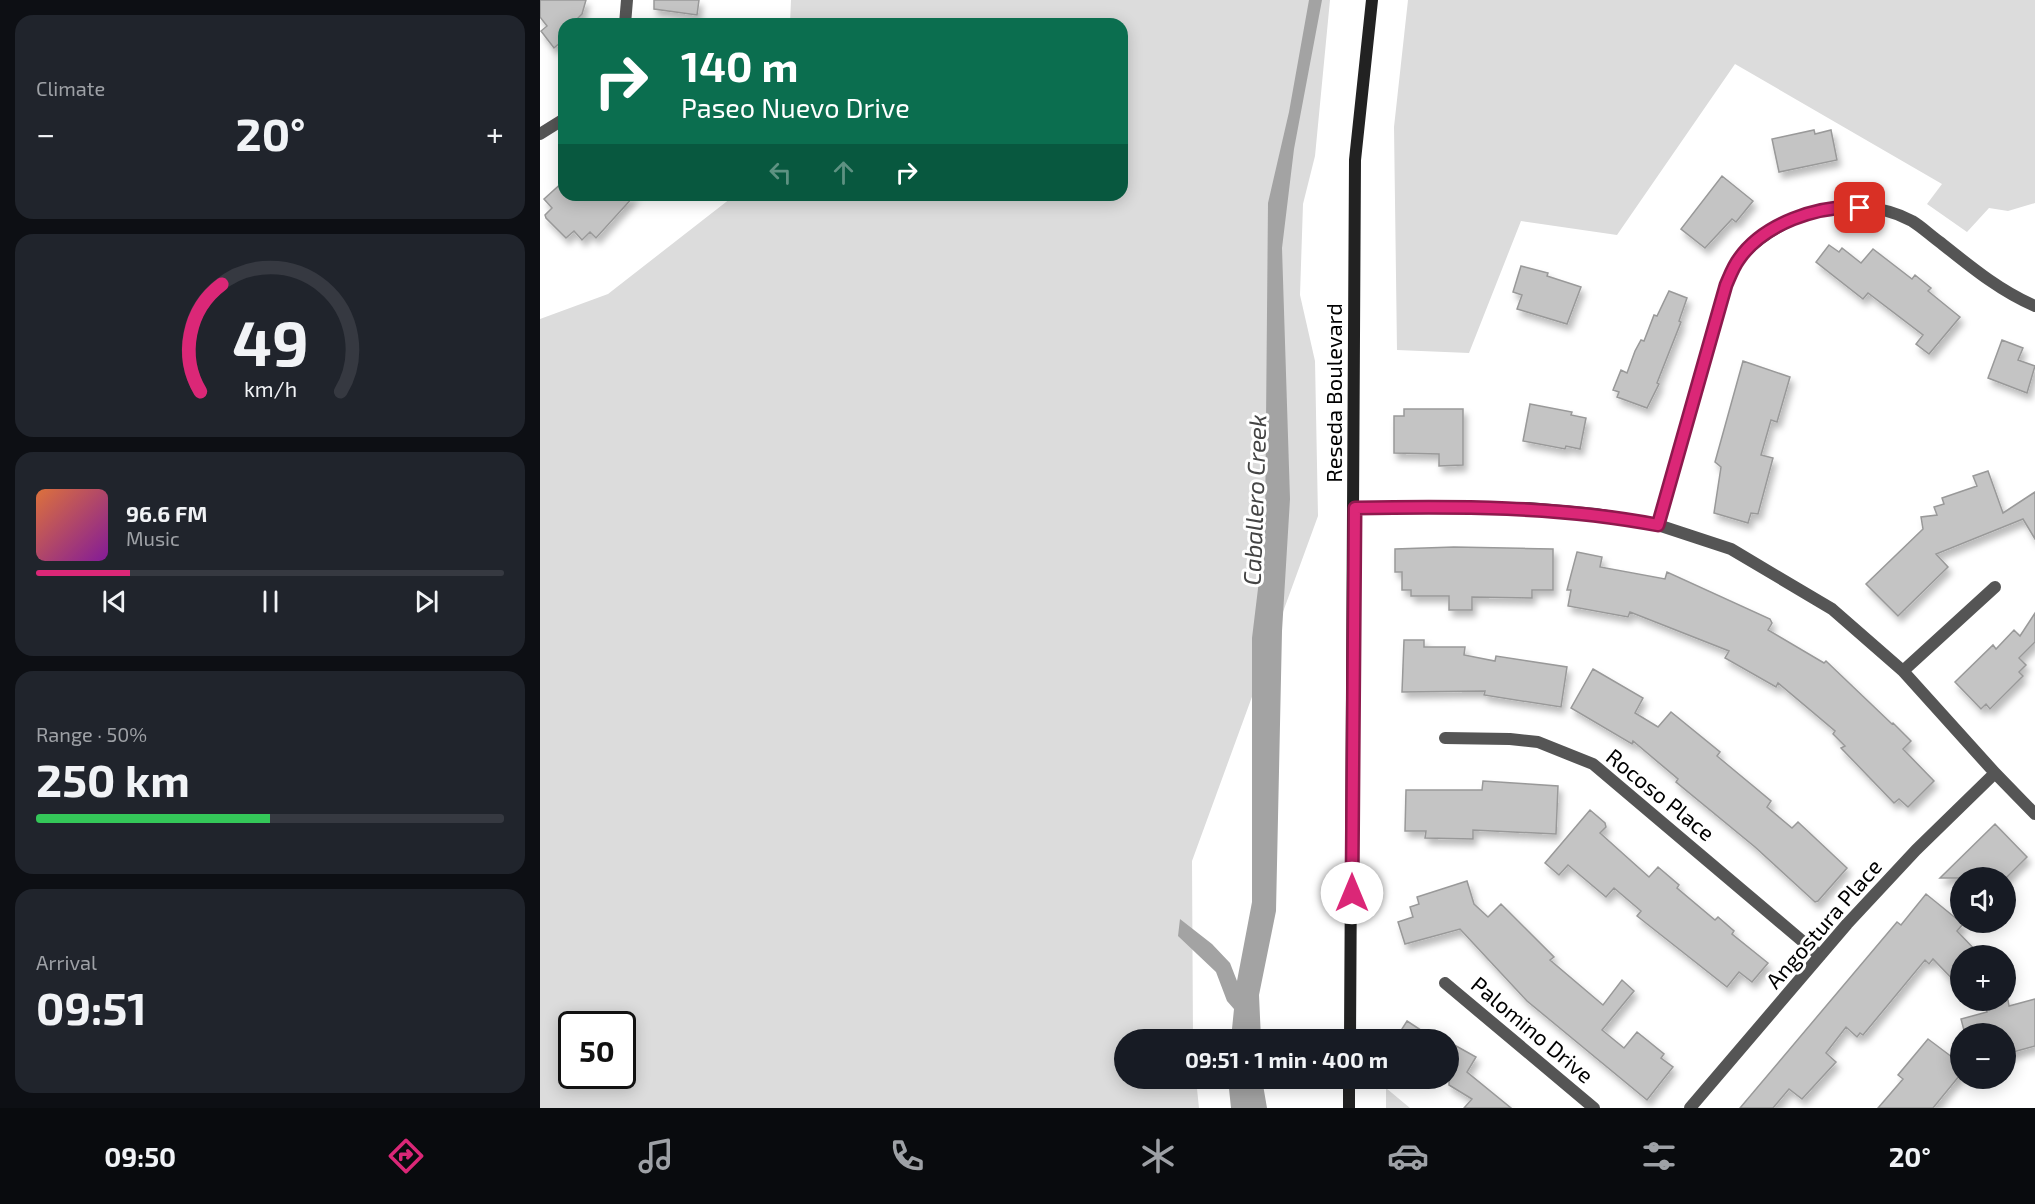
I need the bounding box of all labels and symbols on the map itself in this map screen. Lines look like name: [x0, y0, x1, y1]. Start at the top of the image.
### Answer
pin: [1834, 182, 1885, 233]
street label: Reseda Boulevard: [1320, 303, 1346, 483]
water label: Caballero Creek: [1237, 414, 1271, 586]
street label: Rocoso Place: [1602, 742, 1720, 846]
street label: Angostura Place: [1760, 853, 1886, 993]
position arrow: [1320, 861, 1384, 925]
street label: Palomino Drive: [1467, 970, 1599, 1088]
speed limit sign: 50: [558, 1011, 636, 1089]

